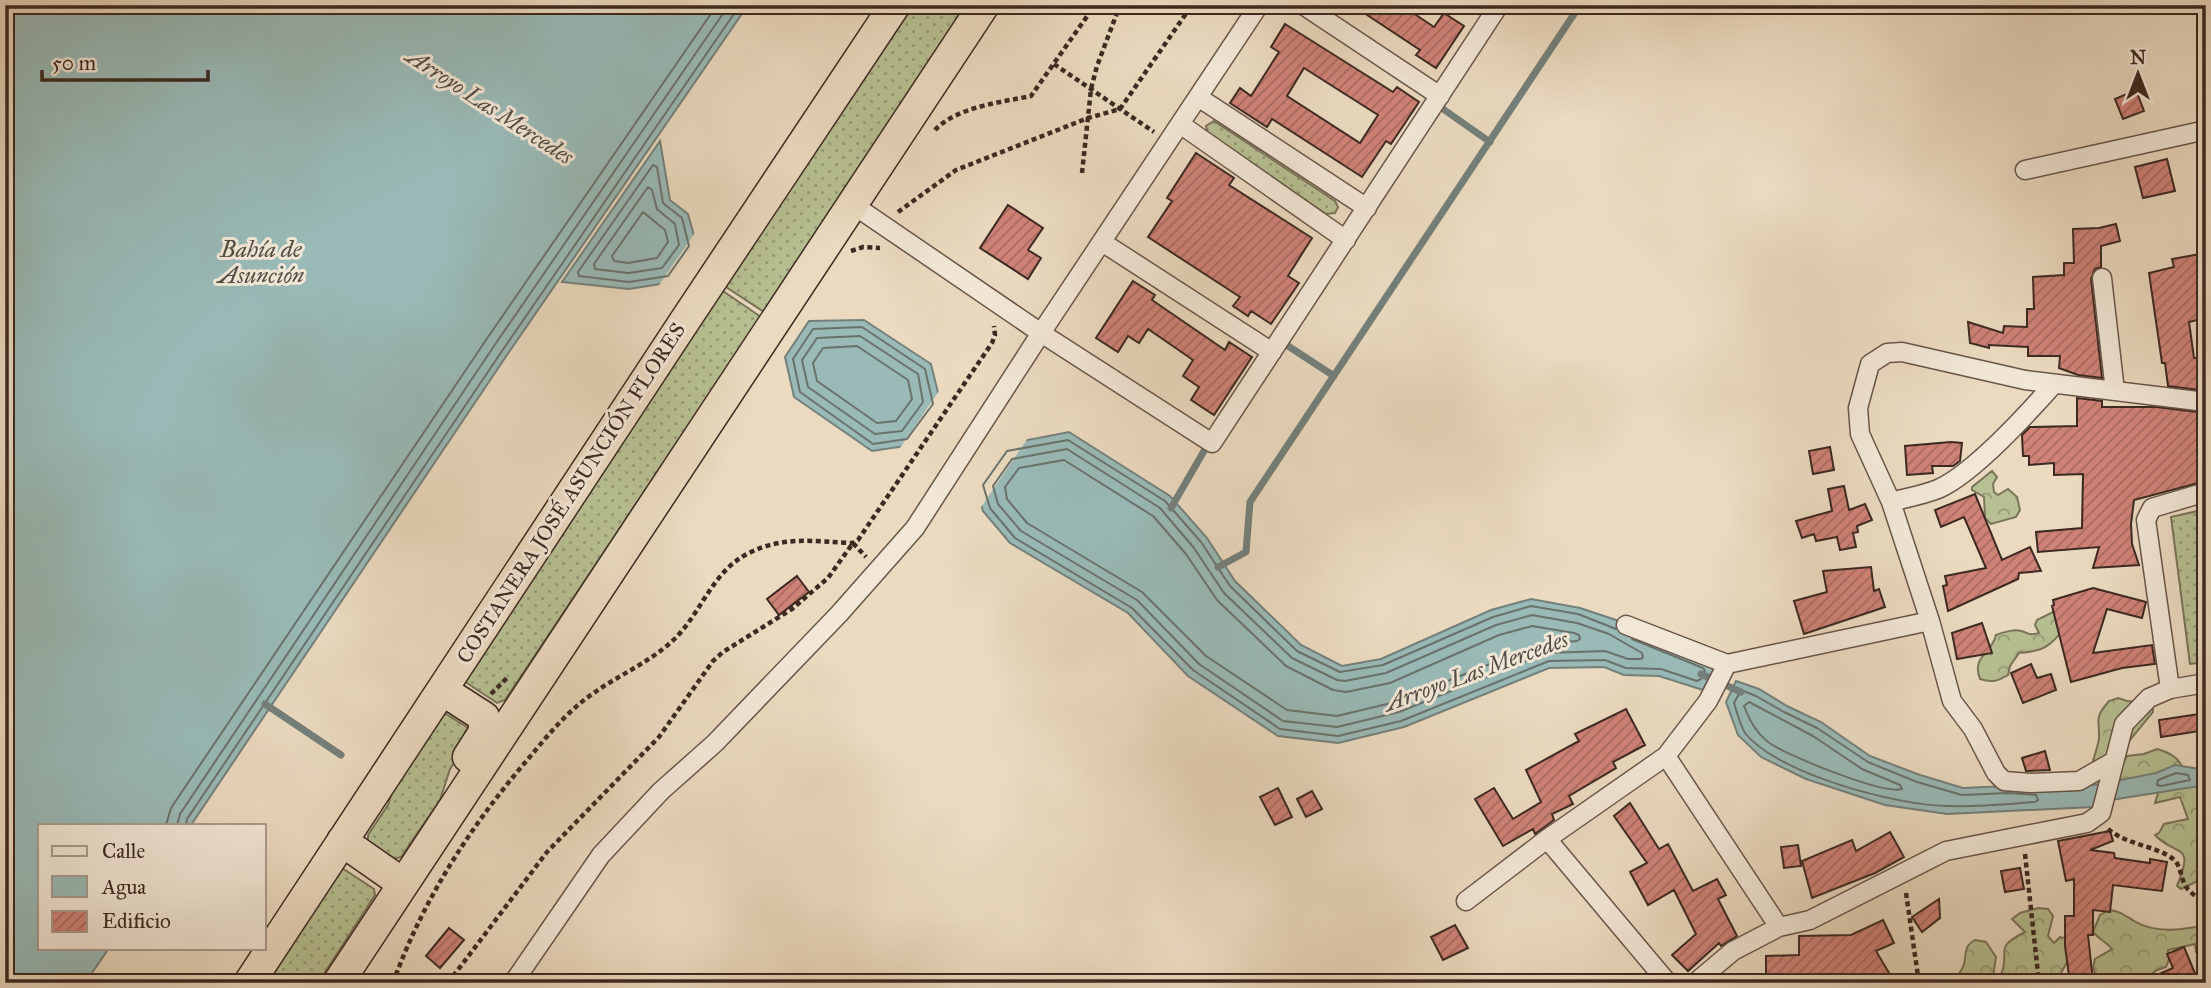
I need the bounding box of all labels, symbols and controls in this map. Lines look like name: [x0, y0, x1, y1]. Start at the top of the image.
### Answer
scale bar: [42, 38, 208, 82]
north arrow: [2102, 38, 2172, 108]
water label: Arroyo Las Mercedes: [400, 40, 579, 171]
text: N: [2130, 46, 2146, 69]
text: 50 m: [52, 50, 97, 76]
water label: Bahía de Asunción: [216, 235, 304, 289]
street label: COSTANERA JOSÉ ASUNCIÓN FLORES: [450, 317, 691, 668]
water label: Arroyo Las Mercedes: [1378, 625, 1572, 718]
legend: [38, 824, 266, 950]
text: Calle: [102, 838, 145, 864]
text: Agua: [101, 874, 146, 900]
text: Edificio: [102, 908, 171, 934]

